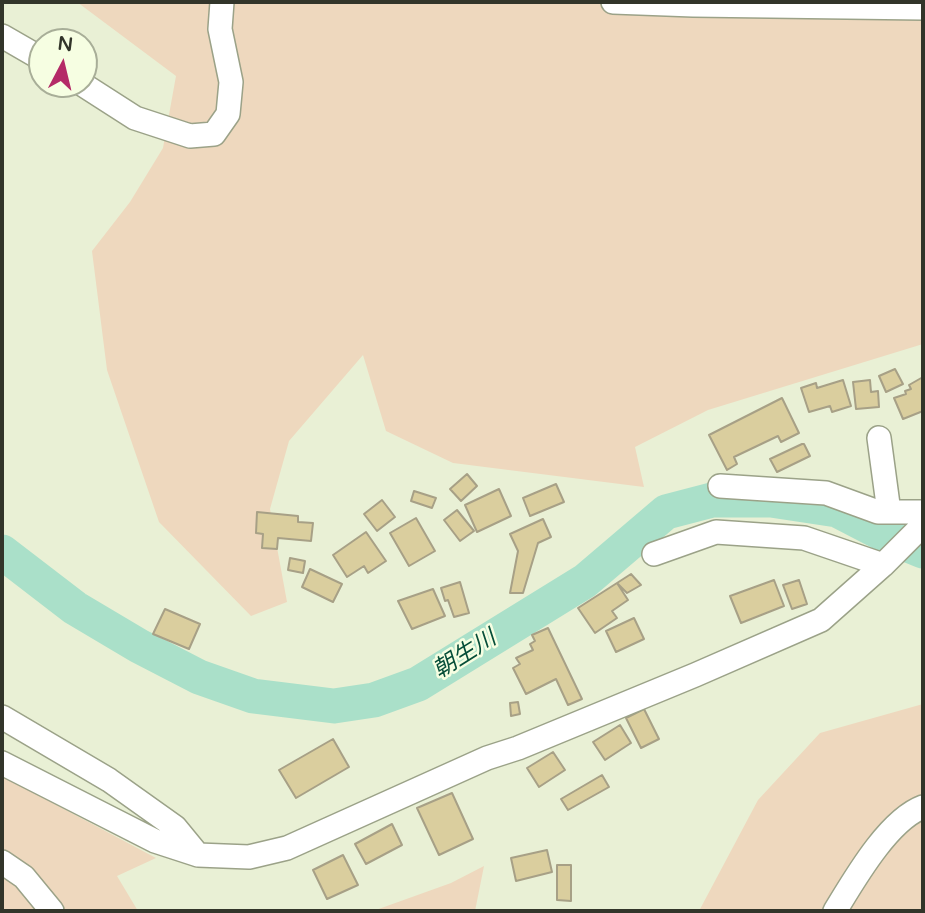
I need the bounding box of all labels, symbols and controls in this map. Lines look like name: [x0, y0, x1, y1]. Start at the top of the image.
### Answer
north arrow: [28, 28, 98, 98]
text: N: [56, 32, 74, 56]
water label: 朝生川: [428, 625, 502, 685]

